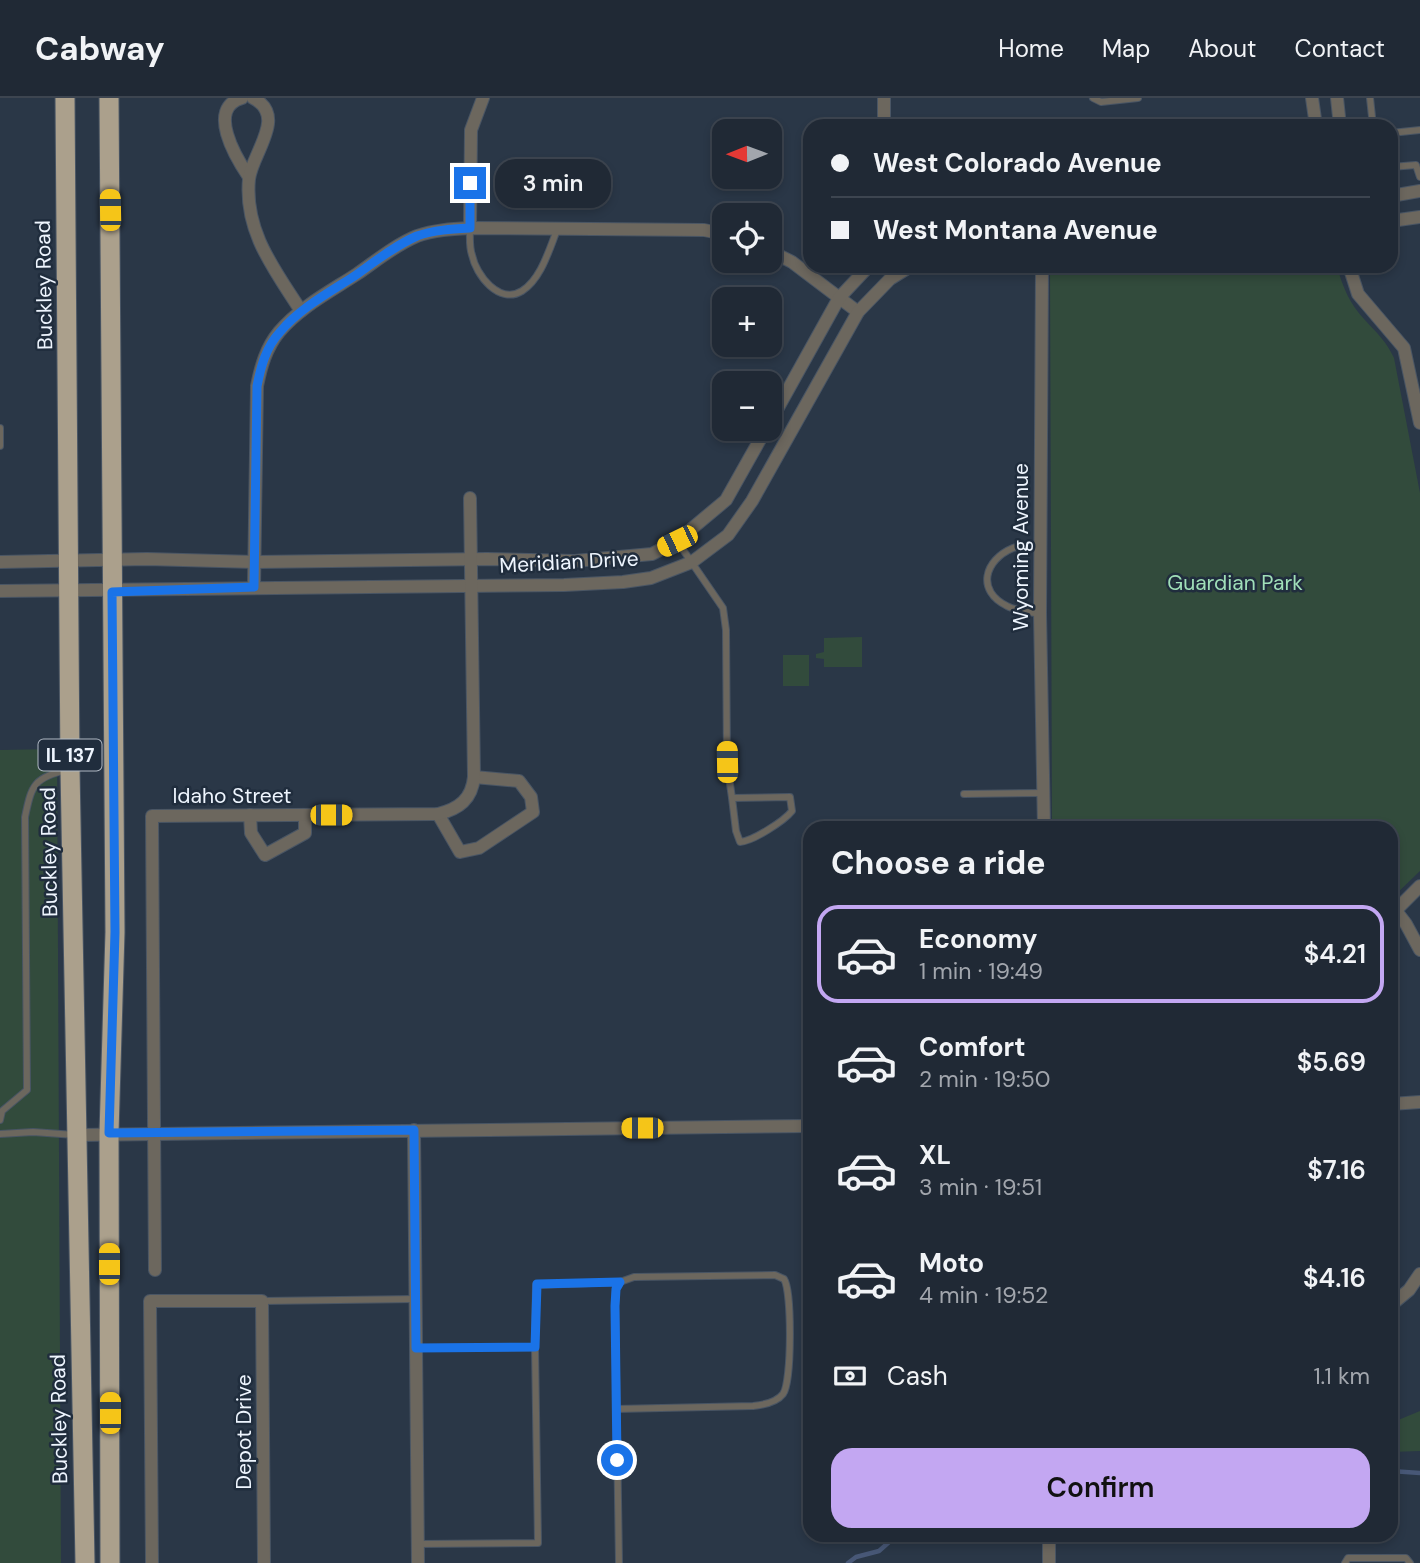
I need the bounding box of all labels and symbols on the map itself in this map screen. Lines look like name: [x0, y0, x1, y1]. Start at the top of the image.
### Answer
north arrow: [712, 119, 782, 189]
callout: 3 min: [494, 158, 610, 208]
route end: [454, 167, 486, 199]
car: [100, 189, 121, 231]
street label: Buckley Road: [29, 220, 59, 350]
street label: Wyoming Avenue: [1007, 463, 1035, 631]
car: [654, 522, 701, 560]
street label: Meridian Drive: [499, 544, 639, 580]
park label: Guardian Park: [1167, 569, 1303, 597]
road number: IL 137: [38, 740, 102, 770]
car: [717, 741, 738, 783]
street label: Idaho Street: [172, 782, 292, 810]
street label: Buckley Road: [34, 787, 64, 917]
car: [311, 805, 353, 826]
car: [622, 1118, 664, 1139]
car: [99, 1243, 120, 1285]
street label: Buckley Road: [44, 1354, 74, 1484]
street label: Depot Drive: [230, 1374, 258, 1490]
car: [100, 1392, 121, 1434]
route start: [601, 1444, 633, 1476]

